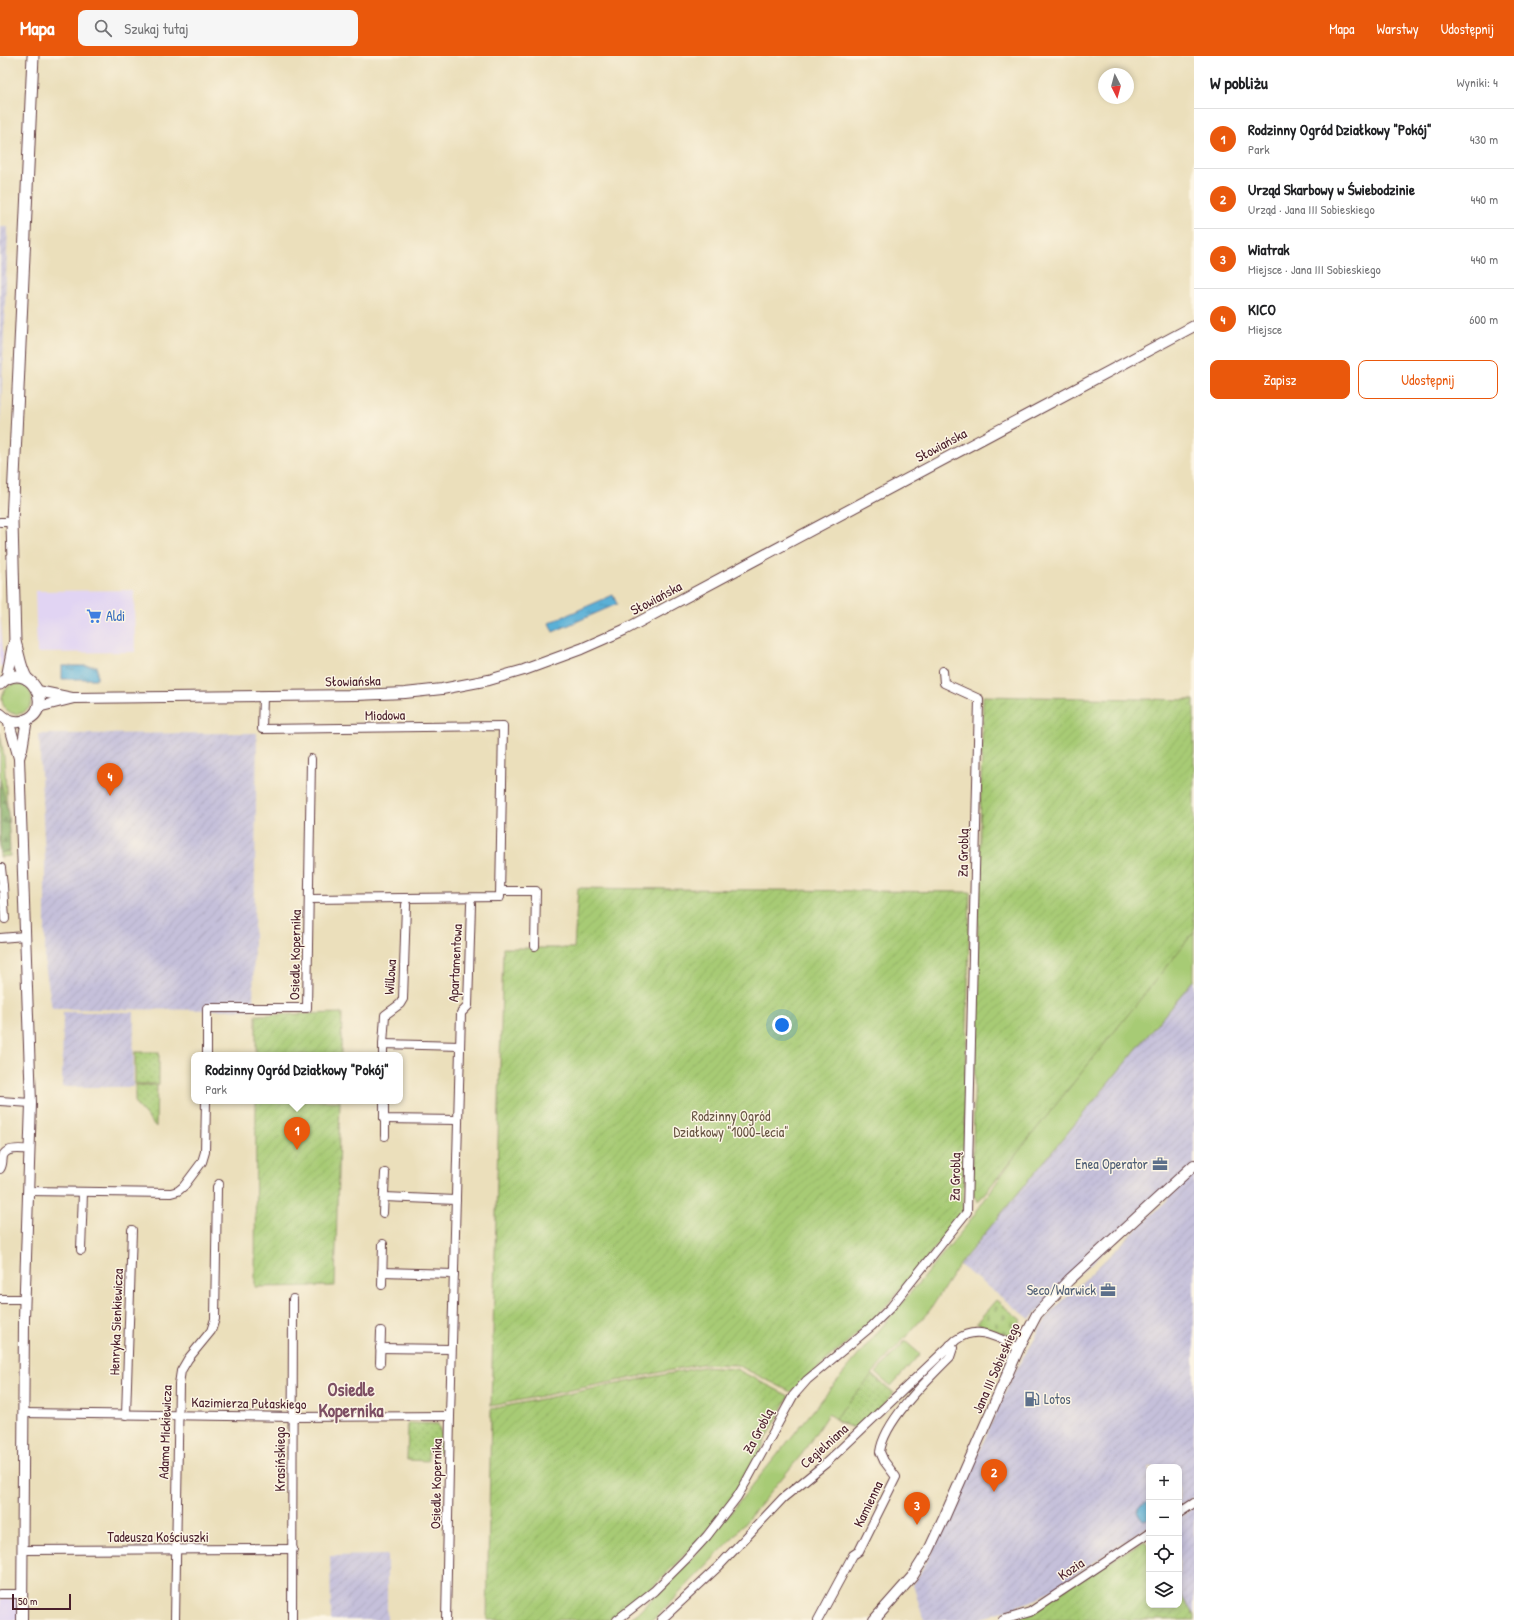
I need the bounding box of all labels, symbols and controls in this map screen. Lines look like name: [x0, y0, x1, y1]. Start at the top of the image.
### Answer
search box: [78, 10, 358, 46]
text: Mapa: [20, 15, 54, 41]
icon: search: [92, 17, 114, 39]
text: Szukaj tutaj: [124, 18, 188, 39]
text: Mapa: [1329, 19, 1355, 38]
text: Warstwy: [1377, 19, 1419, 38]
text: Udostępnij: [1441, 19, 1494, 38]
north arrow: [1098, 68, 1134, 104]
text: W pobliżu: [1210, 71, 1268, 94]
text: Wyniki: 4: [1457, 73, 1498, 91]
text: Rodzinny Ogród Działkowy "Pokój": [1248, 119, 1432, 140]
text: 1: [1221, 130, 1225, 148]
text: 430 m: [1470, 130, 1498, 148]
text: Park: [1248, 140, 1270, 158]
text: Urząd Skarbowy w Świebodzinie: [1248, 179, 1415, 200]
text: 2: [1220, 190, 1226, 208]
text: 440 m: [1471, 190, 1498, 208]
text: Urząd · Jana III Sobieskiego: [1248, 200, 1375, 218]
text: Wiatrak: [1248, 239, 1290, 260]
text: 3: [1220, 250, 1226, 268]
text: 440 m: [1471, 250, 1498, 268]
text: Miejsce · Jana III Sobieskiego: [1248, 260, 1381, 278]
text: KICO: [1248, 299, 1276, 320]
text: 4: [1221, 310, 1225, 328]
text: 600 m: [1469, 310, 1498, 328]
text: Miejsce: [1248, 320, 1282, 338]
button: Zapisz: [1210, 360, 1350, 399]
button: Udostępnij: [1358, 360, 1498, 399]
street label: Słowiańska: [912, 423, 970, 466]
street label: Słowiańska: [627, 576, 685, 619]
place label: Aldi: [106, 606, 125, 625]
supermarket icon: Aldi: [85, 607, 103, 625]
street label: Słowiańska: [325, 671, 381, 690]
street label: Miodowa: [365, 705, 406, 724]
pin: 4: [97, 763, 123, 796]
street label: Za Groblą: [953, 827, 972, 877]
street label: Osiedle Kopernika: [284, 909, 306, 1000]
street label: Apartamentowa: [443, 923, 467, 1002]
street label: Willowa: [379, 958, 400, 995]
your location: [772, 1015, 792, 1035]
popup: [191, 1052, 403, 1104]
text: Rodzinny Ogród Działkowy "Pokój": [205, 1059, 389, 1080]
text: Park: [205, 1080, 227, 1098]
park label: Rodzinny Ogród Działkowy "1000-lecia": [673, 1106, 789, 1142]
pin: 1: [284, 1117, 310, 1150]
street label: Za Groblą: [945, 1151, 964, 1201]
place label: Enea Operator: [1075, 1154, 1149, 1174]
office icon: Enea Operator: [1151, 1155, 1169, 1173]
street label: Henryka Sienkiewicza: [104, 1268, 128, 1376]
place label: Seco/Warwick: [1027, 1280, 1096, 1299]
office icon: Seco/Warwick: [1099, 1281, 1117, 1299]
street label: Jana III Sobieskiego: [967, 1319, 1025, 1416]
district label: Osiedle Kopernika: [318, 1377, 385, 1424]
street label: Adama Mickiewicza: [153, 1384, 176, 1479]
place label: Lotos: [1044, 1389, 1071, 1408]
fuel station icon: Lotos: [1023, 1390, 1041, 1408]
street label: Kazimierza Pułaskiego: [191, 1392, 307, 1414]
street label: Za Groblą: [738, 1404, 778, 1457]
street label: Cegielniana: [796, 1419, 853, 1473]
street label: Krasińskiego: [270, 1426, 290, 1491]
street label: Osiedle Kopernika: [425, 1438, 447, 1529]
pin: 2: [981, 1459, 1007, 1492]
map controls: [1146, 1464, 1182, 1608]
button: +: [1146, 1464, 1182, 1500]
street label: Kamienna: [848, 1477, 887, 1530]
pin: 3: [904, 1492, 930, 1525]
button: −: [1146, 1500, 1182, 1536]
street label: Tadeusza Kościuszki: [107, 1527, 209, 1546]
button: locate: [1146, 1536, 1182, 1572]
street label: Kozia: [1054, 1553, 1088, 1584]
button: layers: [1146, 1572, 1182, 1608]
scale bar: [12, 1592, 71, 1611]
text: 50 m: [18, 1594, 38, 1608]

